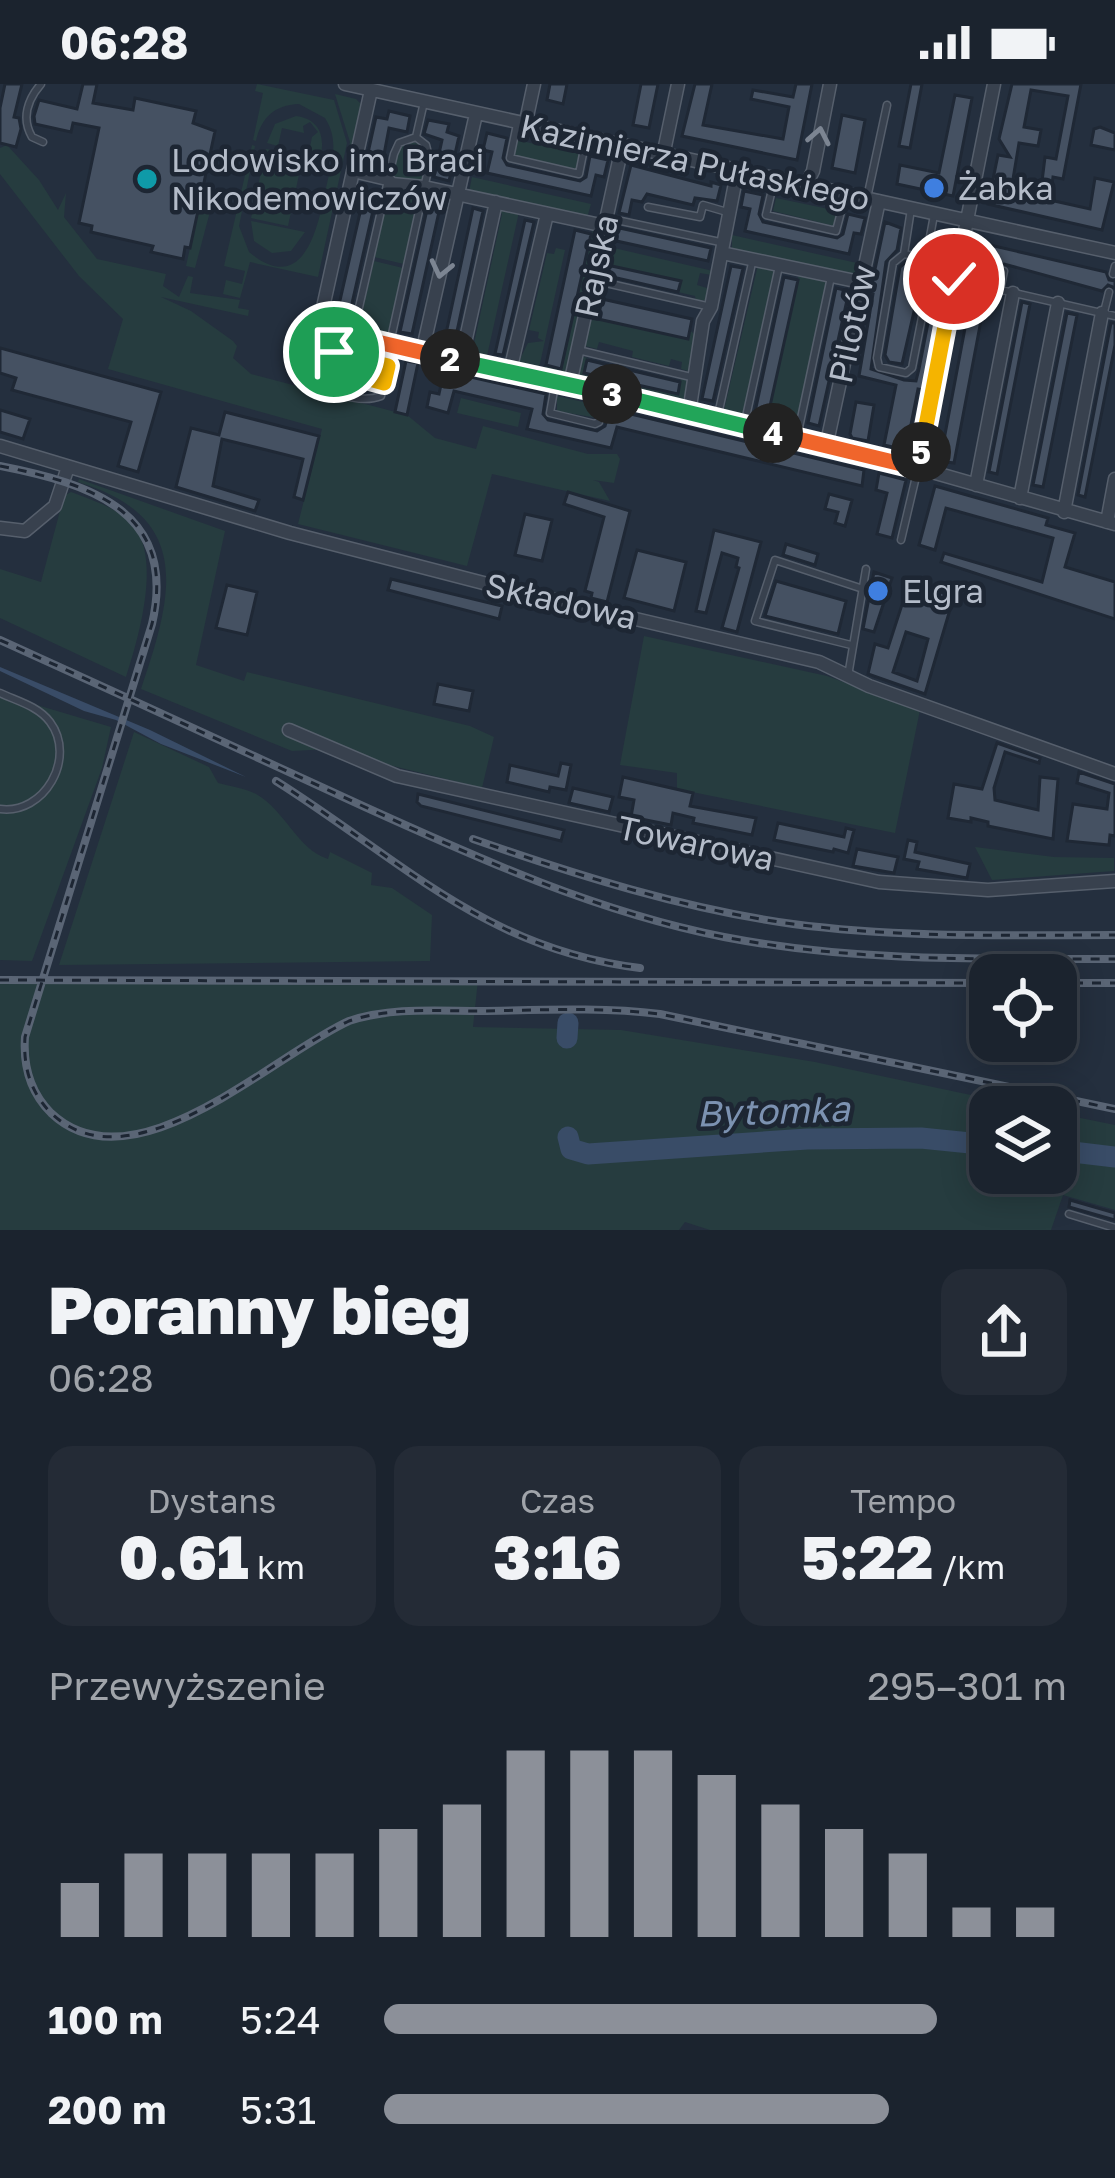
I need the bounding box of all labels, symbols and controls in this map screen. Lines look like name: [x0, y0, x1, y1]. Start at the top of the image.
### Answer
text: 06:28: [60, 15, 188, 69]
street label: Kazimierza Pułaskiego: [517, 105, 874, 218]
one-way arrow: [806, 127, 831, 147]
place label: Lodowisko im. Braci Nikodemowiczów: [171, 140, 484, 217]
marker: Lodowisko im. Braci Nikodemowiczów: [134, 166, 160, 192]
place label: Żabka: [958, 168, 1054, 207]
marker: Żabka: [921, 175, 947, 201]
street label: Rajska: [566, 211, 625, 321]
pin: [903, 228, 1005, 330]
icon: check: [921, 246, 987, 312]
one-way arrow: [430, 259, 455, 279]
street label: Pilotów: [820, 261, 883, 387]
pin: [283, 301, 385, 403]
icon: arrive: [301, 319, 367, 385]
pin: 2: [420, 329, 480, 389]
text: 2: [440, 339, 460, 378]
pin: 3: [582, 364, 642, 424]
text: 3: [602, 374, 622, 413]
pin: 4: [743, 403, 803, 463]
text: 4: [763, 413, 783, 452]
pin: 5: [891, 422, 951, 482]
text: 5: [911, 432, 931, 471]
street label: Składowa: [482, 564, 640, 637]
place label: Elgra: [902, 571, 984, 610]
marker: Elgra: [865, 578, 891, 604]
street label: Towarowa: [615, 807, 778, 878]
map controls: [969, 954, 1077, 1194]
button: locate: [969, 954, 1077, 1062]
water label: Bytomka: [696, 1086, 852, 1135]
button: layers: [969, 1086, 1077, 1194]
text: Poranny bieg: [48, 1269, 471, 1349]
button: share: [941, 1269, 1067, 1395]
text: 06:28: [48, 1354, 154, 1401]
text: Dystans: [147, 1481, 276, 1520]
text: Czas: [520, 1481, 595, 1520]
text: Tempo: [850, 1481, 956, 1520]
text: 0.61: [119, 1520, 249, 1592]
text: 3:16: [493, 1520, 622, 1592]
text: 5:22: [801, 1520, 933, 1592]
text: km: [249, 1547, 305, 1586]
text: /km: [933, 1547, 1005, 1586]
text: Przewyższenie: [48, 1662, 326, 1709]
text: 295–301 m: [867, 1662, 1067, 1709]
text: 100 m: [48, 1996, 163, 2043]
text: 5:24: [240, 1996, 321, 2043]
text: 200 m: [48, 2086, 166, 2133]
text: 5:31: [240, 2086, 316, 2133]

